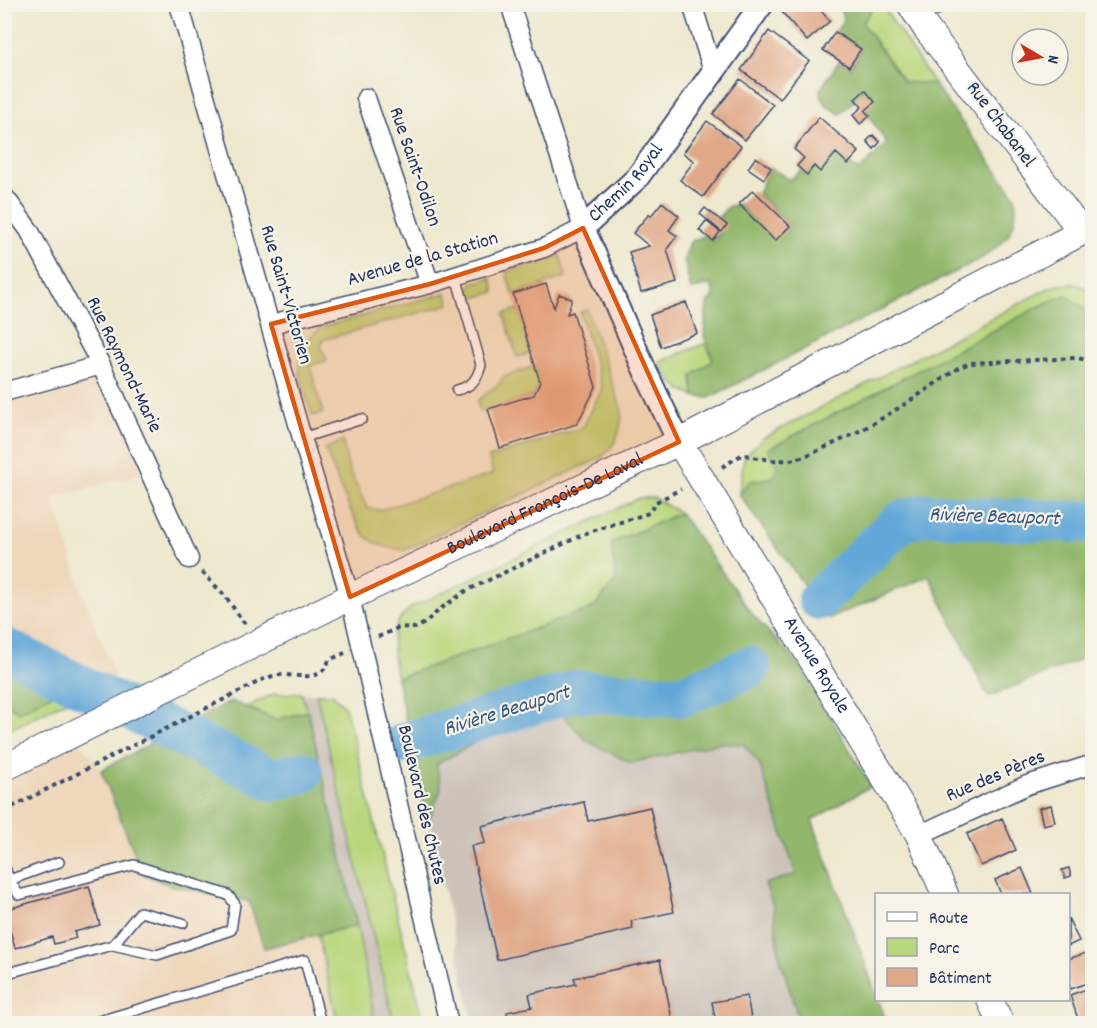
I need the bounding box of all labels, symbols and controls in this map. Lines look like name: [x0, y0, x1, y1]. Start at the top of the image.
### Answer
north arrow: [1010, 27, 1070, 87]
text: N: [1040, 53, 1064, 65]
street label: Rue Chabanel: [958, 76, 1042, 174]
street label: Rue Saint-Odilon: [380, 104, 448, 230]
street label: Chemin Royal: [583, 138, 671, 230]
street label: Rue Saint-Victorien: [252, 222, 318, 368]
street label: Avenue de la Station: [344, 225, 502, 295]
street label: Rue Raymond-Marie: [78, 292, 168, 438]
street label: Boulevard François-De Laval: [442, 446, 649, 563]
water label: Rivière Beauport: [928, 501, 1062, 535]
street label: Avenue Royale: [775, 612, 856, 720]
water label: Rivière Beauport: [440, 678, 576, 745]
street label: Boulevard des Chutes: [389, 722, 453, 888]
street label: Rue des Pères: [942, 744, 1050, 810]
legend: [875, 893, 1070, 1001]
text: Route: [929, 907, 968, 932]
text: Parc: [929, 937, 960, 962]
text: Bâtiment: [929, 967, 992, 992]

